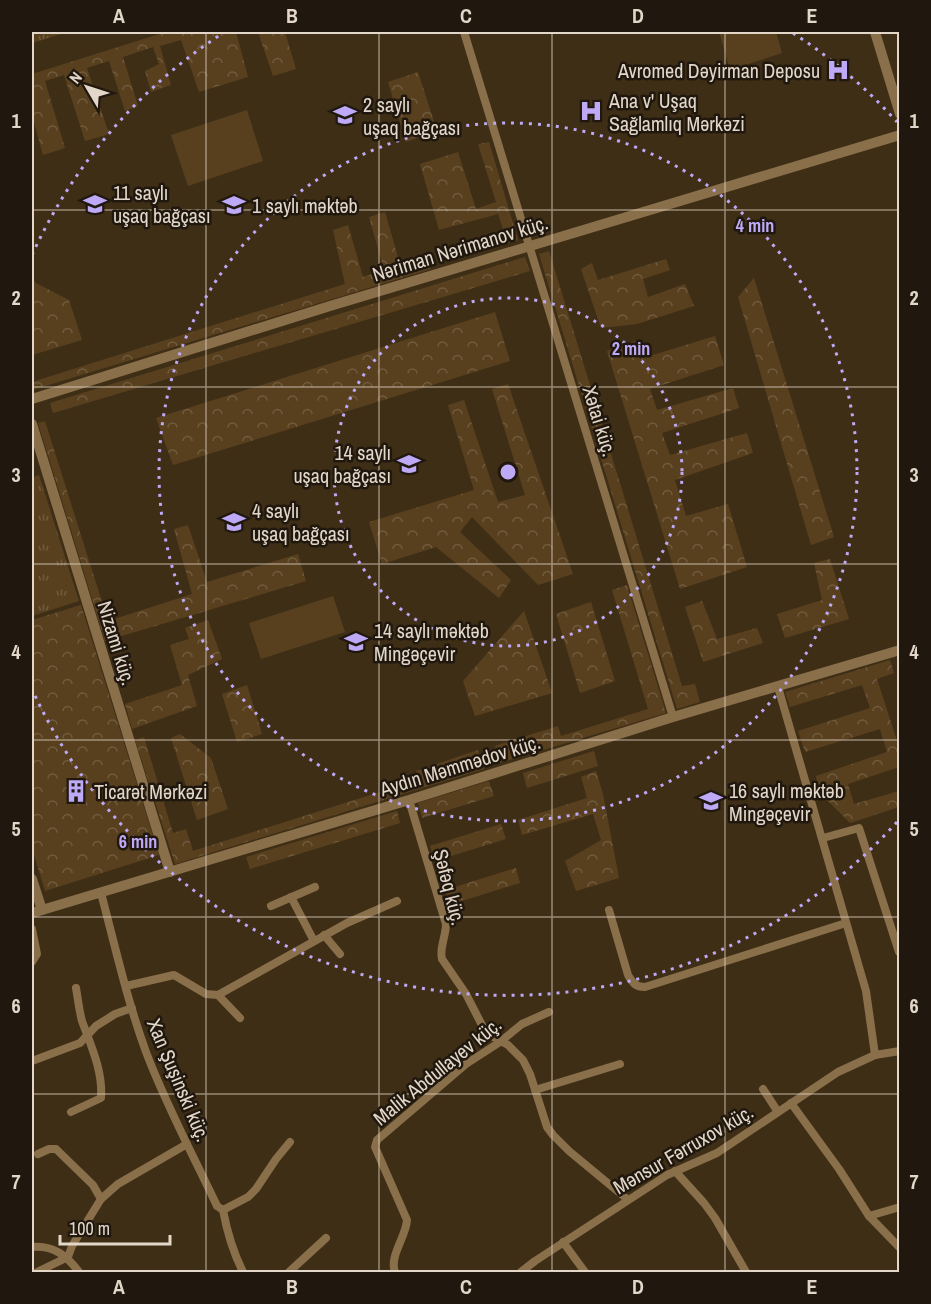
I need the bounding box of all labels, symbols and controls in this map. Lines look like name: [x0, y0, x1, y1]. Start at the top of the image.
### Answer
text: A: [113, 2, 125, 29]
text: B: [286, 2, 298, 29]
text: C: [460, 2, 472, 29]
text: D: [632, 2, 644, 29]
text: E: [807, 2, 818, 29]
north arrow: [57, 57, 117, 117]
place label: Avromed Dəyirman Deposu: [617, 57, 820, 84]
hospital icon: Avromed Dəyirman Deposu: [825, 57, 851, 83]
text: N: [64, 67, 87, 88]
place label: Ana v' Uşaq Sağlamlıq Mərkəzi: [608, 87, 745, 137]
place label: 2 saylı uşaq bağçası: [363, 91, 461, 141]
hospital icon: Ana v' Uşaq Sağlamlıq Mərkəzi: [578, 98, 604, 124]
school or university icon: 2 saylı uşaq bağçası: [332, 102, 358, 128]
text: 1: [11, 107, 21, 134]
text: 1: [909, 107, 919, 134]
place label: 11 saylı uşaq bağçası: [113, 179, 211, 229]
school or university icon: 11 saylı uşaq bağçası: [82, 191, 108, 217]
school or university icon: 1 saylı məktəb: [221, 192, 247, 218]
place label: 1 saylı məktəb: [252, 192, 358, 219]
street label: Nəriman Nərimanov küç.: [369, 208, 551, 288]
text: 4 min: [736, 213, 774, 238]
text: 2: [11, 284, 21, 311]
text: 2: [909, 284, 919, 311]
text: 2 min: [612, 336, 650, 361]
street label: Xətai küç.: [576, 382, 624, 460]
place label: 14 saylı uşaq bağçası: [293, 439, 391, 489]
school or university icon: 14 saylı uşaq bağçası: [396, 451, 422, 477]
text: 3: [11, 461, 21, 488]
text: 3: [909, 461, 919, 488]
centre of rings: [498, 462, 518, 482]
place label: 4 saylı uşaq bağçası: [252, 497, 350, 547]
school or university icon: 4 saylı uşaq bağçası: [221, 509, 247, 535]
street label: Nizami küç.: [91, 598, 143, 688]
place label: 14 saylı məktəb Mingəçevir: [374, 617, 489, 667]
school or university icon: 14 saylı məktəb Mingəçevir: [343, 629, 369, 655]
text: 4: [11, 638, 21, 665]
text: 4: [909, 638, 919, 665]
street label: Aydın Məmmədov küç.: [375, 728, 544, 803]
place label: 16 saylı məktəb Mingəçevir: [729, 777, 844, 827]
building icon: Ticarət Mərkəzi: [63, 778, 89, 804]
place label: Ticarət Mərkəzi: [94, 778, 208, 805]
school or university icon: 16 saylı məktəb Mingəçevir: [698, 788, 724, 814]
text: 5: [11, 815, 21, 842]
text: 5: [909, 815, 919, 842]
text: 6 min: [119, 829, 157, 854]
street label: Şəfəq küç.: [428, 846, 472, 928]
text: 6: [11, 992, 21, 1019]
text: 6: [909, 992, 919, 1019]
street label: Malik Abdullayev küç.: [367, 1011, 507, 1131]
street label: Xan Şuşinski küç.: [141, 1014, 217, 1146]
street label: Mənsur Fərruxov küç.: [608, 1098, 758, 1200]
text: 7: [11, 1168, 21, 1195]
text: 7: [909, 1168, 919, 1195]
scale bar: [60, 1208, 170, 1246]
text: 100 m: [69, 1216, 110, 1241]
text: A: [113, 1273, 125, 1300]
text: B: [286, 1273, 298, 1300]
text: C: [460, 1273, 472, 1300]
text: D: [632, 1273, 644, 1300]
text: E: [807, 1273, 818, 1300]

